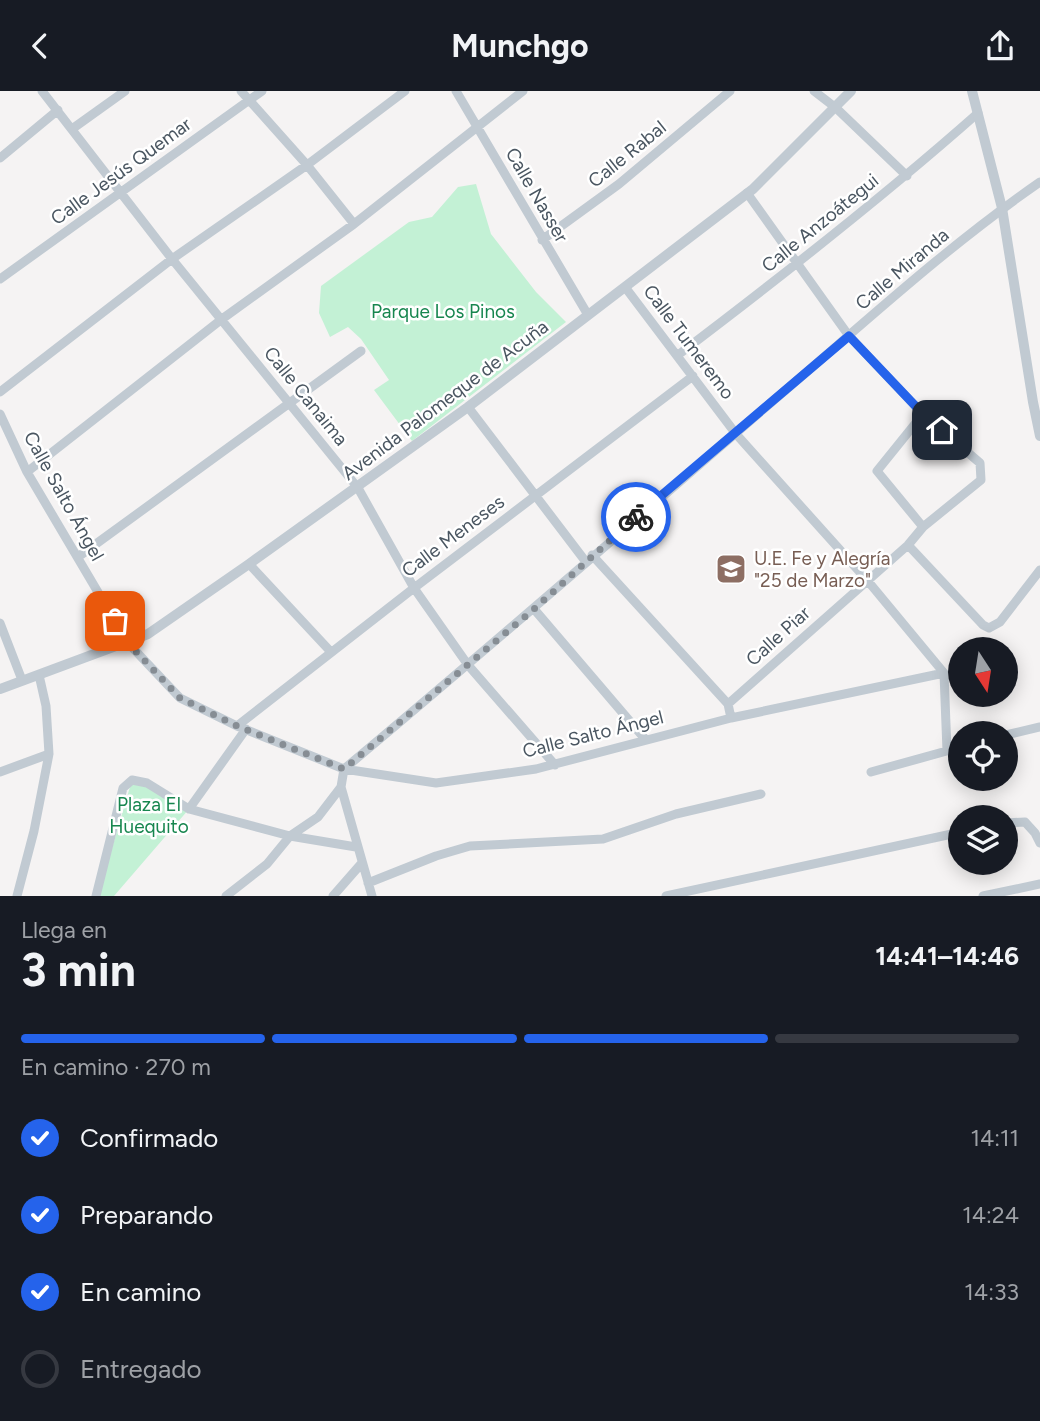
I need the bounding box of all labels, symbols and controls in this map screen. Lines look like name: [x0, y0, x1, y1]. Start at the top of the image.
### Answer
icon: back: [21, 27, 59, 65]
text: Munchgo: [451, 27, 589, 65]
icon: share: [981, 27, 1019, 65]
street label: Calle Jesús Quemar: [46, 112, 196, 230]
street label: Calle Rabal: [583, 116, 671, 192]
street label: Calle Nasser: [501, 143, 574, 247]
street label: Calle Anzoátegui: [757, 169, 883, 277]
street label: Calle Miranda: [851, 223, 953, 315]
street label: Calle Tumeremo: [638, 280, 740, 404]
park label: Parque Los Pinos: [371, 300, 515, 323]
street label: Avenida Palomeque de Acuña: [337, 315, 553, 485]
street label: Calle Canaima: [259, 342, 353, 450]
pin: [912, 400, 972, 460]
icon: home: [923, 411, 961, 449]
street label: Calle Salto Ángel: [19, 427, 109, 565]
courier: [601, 482, 671, 552]
street label: Calle Meneses: [397, 490, 509, 582]
icon: bike: [617, 498, 655, 536]
place label: U.E. Fe y Alegría "25 de Marzo": [754, 547, 890, 592]
school or university icon: U.E. Fe y Alegría "25 de Marzo": [714, 552, 748, 586]
pin: [85, 591, 145, 651]
street label: Calle Piar: [741, 601, 815, 671]
icon: bag: [96, 602, 134, 640]
north arrow: [948, 637, 1018, 707]
map controls: [948, 637, 1018, 875]
street label: Calle Salto Ángel: [520, 705, 666, 763]
button: locate: [948, 721, 1018, 791]
park label: Plaza El Huequito: [109, 793, 189, 838]
button: layers: [948, 805, 1018, 875]
text: Llega en: [21, 916, 107, 944]
text: 14:41–14:46: [875, 940, 1019, 972]
text: 3 min: [21, 942, 136, 998]
text: En camino · 270 m: [21, 1053, 211, 1081]
icon: check: [21, 1119, 59, 1157]
text: Confirmado: [80, 1122, 218, 1154]
text: 14:11: [970, 1124, 1019, 1152]
icon: check: [21, 1196, 59, 1234]
text: Preparando: [80, 1199, 213, 1231]
text: 14:24: [962, 1201, 1019, 1229]
icon: check: [21, 1273, 59, 1311]
text: En camino: [80, 1276, 201, 1308]
text: 14:33: [964, 1278, 1019, 1306]
text: Entregado: [80, 1353, 202, 1385]

